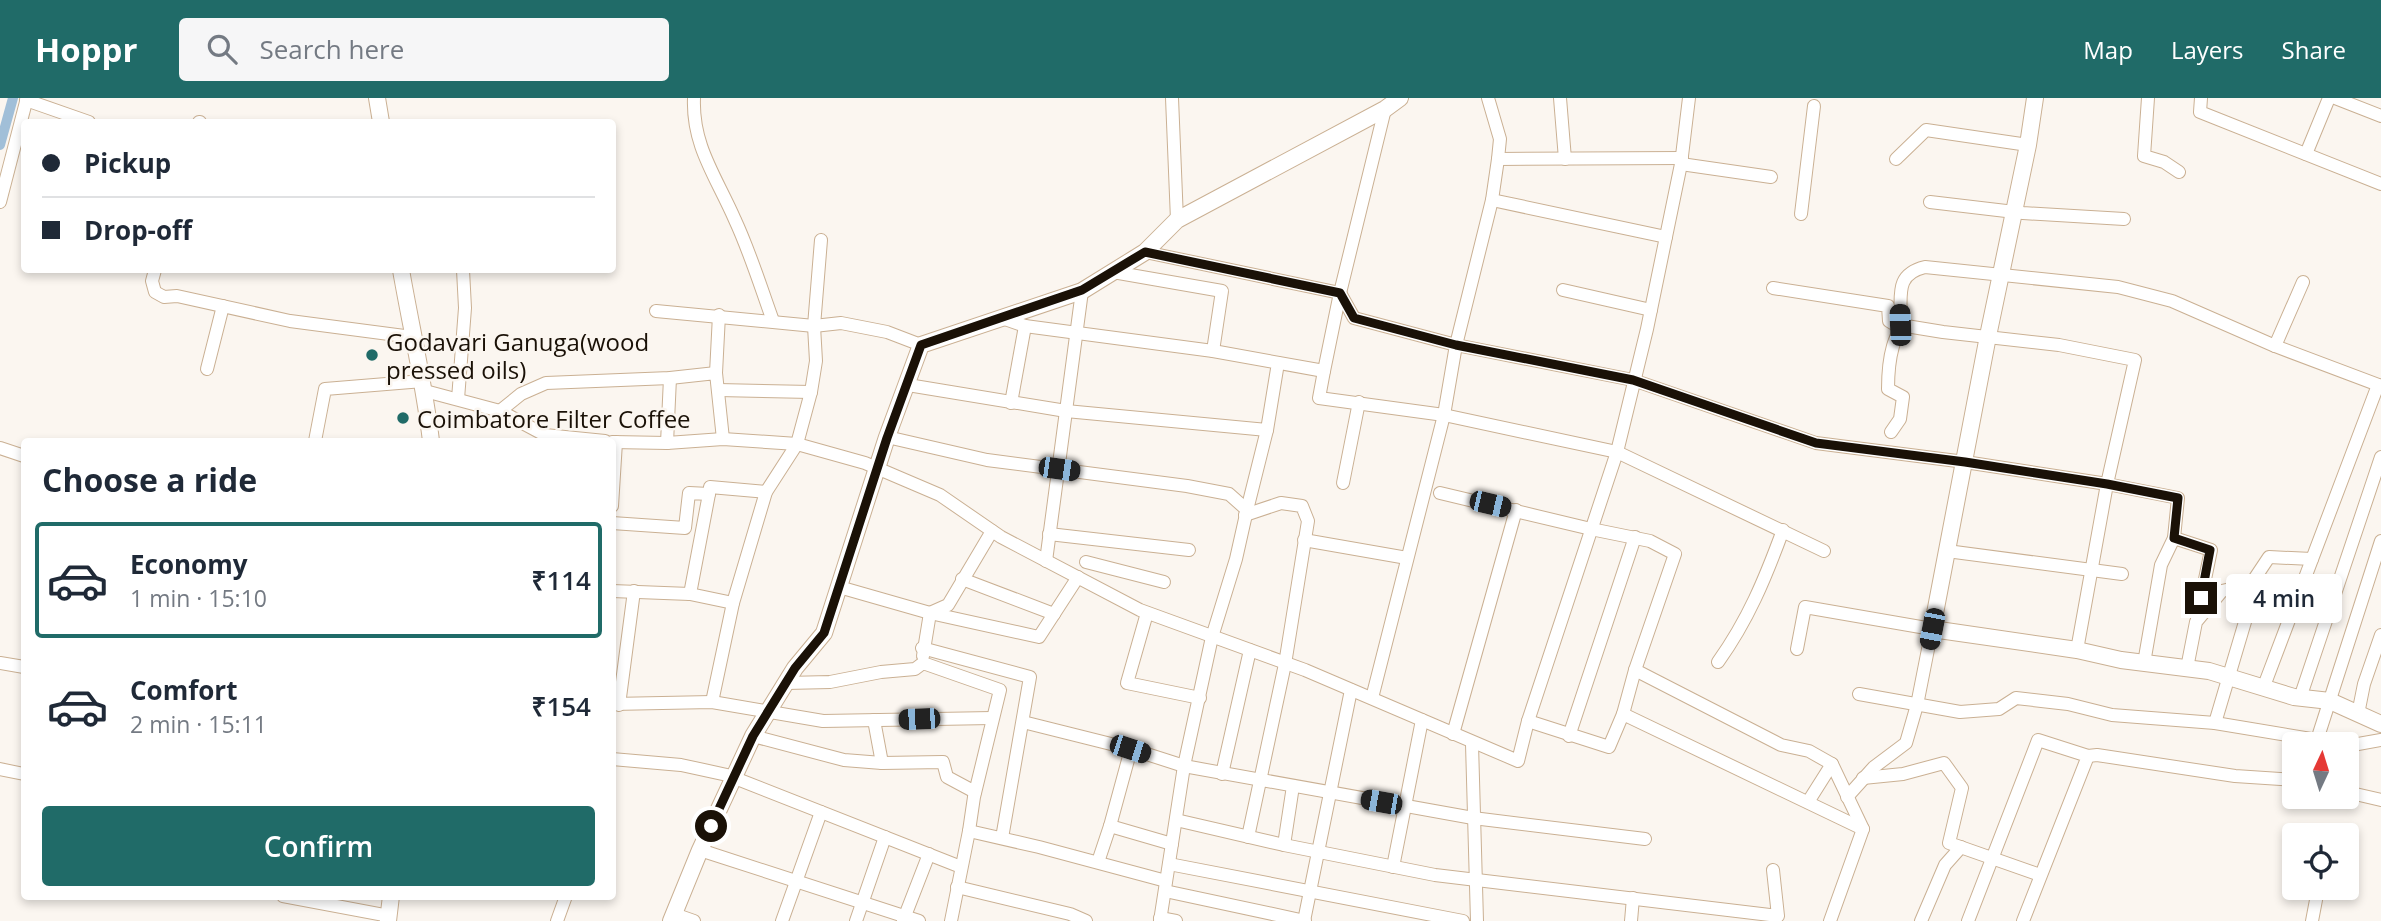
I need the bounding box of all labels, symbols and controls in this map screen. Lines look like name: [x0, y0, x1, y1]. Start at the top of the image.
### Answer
search box: [179, 18, 669, 81]
text: Hoppr: [35, 27, 137, 72]
icon: search: [203, 30, 241, 68]
text: Search here: [259, 31, 404, 67]
text: Map: [2083, 33, 2133, 66]
text: Layers: [2171, 33, 2244, 66]
text: Share: [2282, 33, 2346, 66]
text: Pickup: [84, 145, 171, 181]
text: Drop-off: [84, 212, 192, 248]
car: [1889, 304, 1912, 346]
place label: Godavari Ganuga(wood pressed oils): [386, 325, 649, 386]
marker: Godavari Ganuga(wood pressed oils): [364, 347, 380, 363]
place label: Coimbatore Filter Coffee: [417, 402, 691, 435]
marker: Coimbatore Filter Coffee: [395, 410, 411, 426]
car: [1037, 456, 1082, 482]
text: Choose a ride: [42, 458, 257, 501]
car: [1468, 489, 1513, 519]
text: Economy: [130, 546, 248, 582]
icon: car: [46, 549, 109, 612]
text: ₹114: [532, 562, 591, 598]
callout: 4 min: [2226, 574, 2341, 622]
text: 1 min · 15:10: [130, 582, 267, 614]
route end: [2185, 582, 2217, 614]
text: 4 min: [2253, 582, 2315, 614]
car: [1918, 606, 1947, 652]
text: Comfort: [130, 672, 237, 708]
icon: car: [46, 675, 109, 738]
text: ₹154: [532, 688, 591, 724]
text: 2 min · 15:11: [130, 708, 267, 740]
car: [898, 708, 941, 730]
north arrow: [2282, 732, 2359, 808]
map controls: [2282, 732, 2359, 900]
car: [1107, 733, 1154, 765]
car: [1359, 788, 1404, 816]
button: Confirm: [42, 806, 595, 886]
route start: [695, 810, 727, 842]
button: locate: [2282, 823, 2359, 900]

